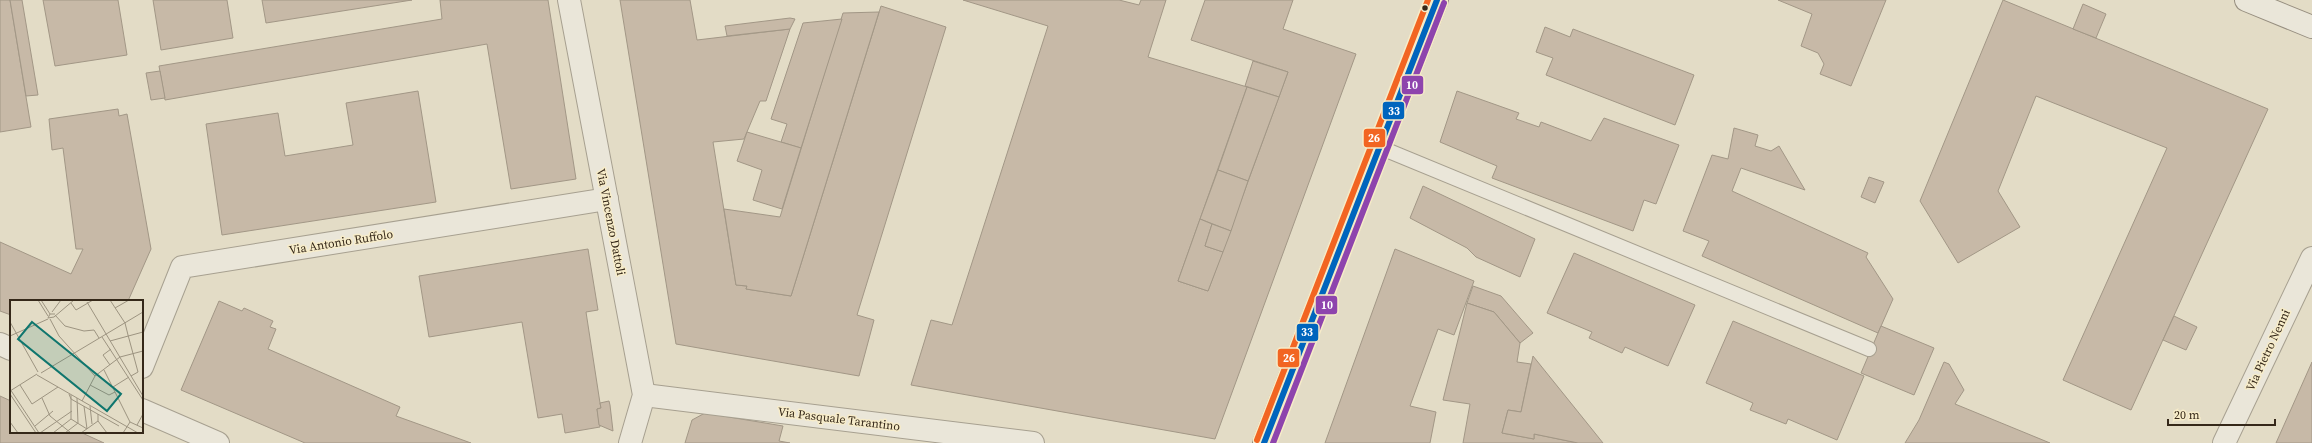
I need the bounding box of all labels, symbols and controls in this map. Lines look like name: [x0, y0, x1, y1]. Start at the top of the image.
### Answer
unlabelled marker: [1420, 3, 1430, 13]
line badge: 10: [1401, 75, 1424, 95]
text: 10: [1406, 78, 1418, 93]
line badge: 33: [1382, 101, 1405, 120]
text: 33: [1388, 104, 1400, 119]
line badge: 26: [1363, 128, 1386, 148]
text: 26: [1368, 131, 1380, 146]
street label: Via Vincenzo Dattoli: [593, 167, 629, 277]
street label: Via Antonio Ruffolo: [288, 226, 395, 258]
line badge: 10: [1315, 295, 1338, 315]
text: 10: [1321, 298, 1333, 313]
inset map: [10, 300, 143, 433]
street label: Via Pietro Nenni: [2242, 306, 2294, 393]
line badge: 33: [1296, 323, 1319, 342]
text: 33: [1301, 325, 1313, 340]
line badge: 26: [1277, 348, 1300, 368]
text: 26: [1283, 351, 1295, 366]
scale bar: [2168, 401, 2275, 427]
street label: Via Pasquale Tarantino: [777, 404, 901, 434]
text: 20 m: [2174, 407, 2200, 423]

